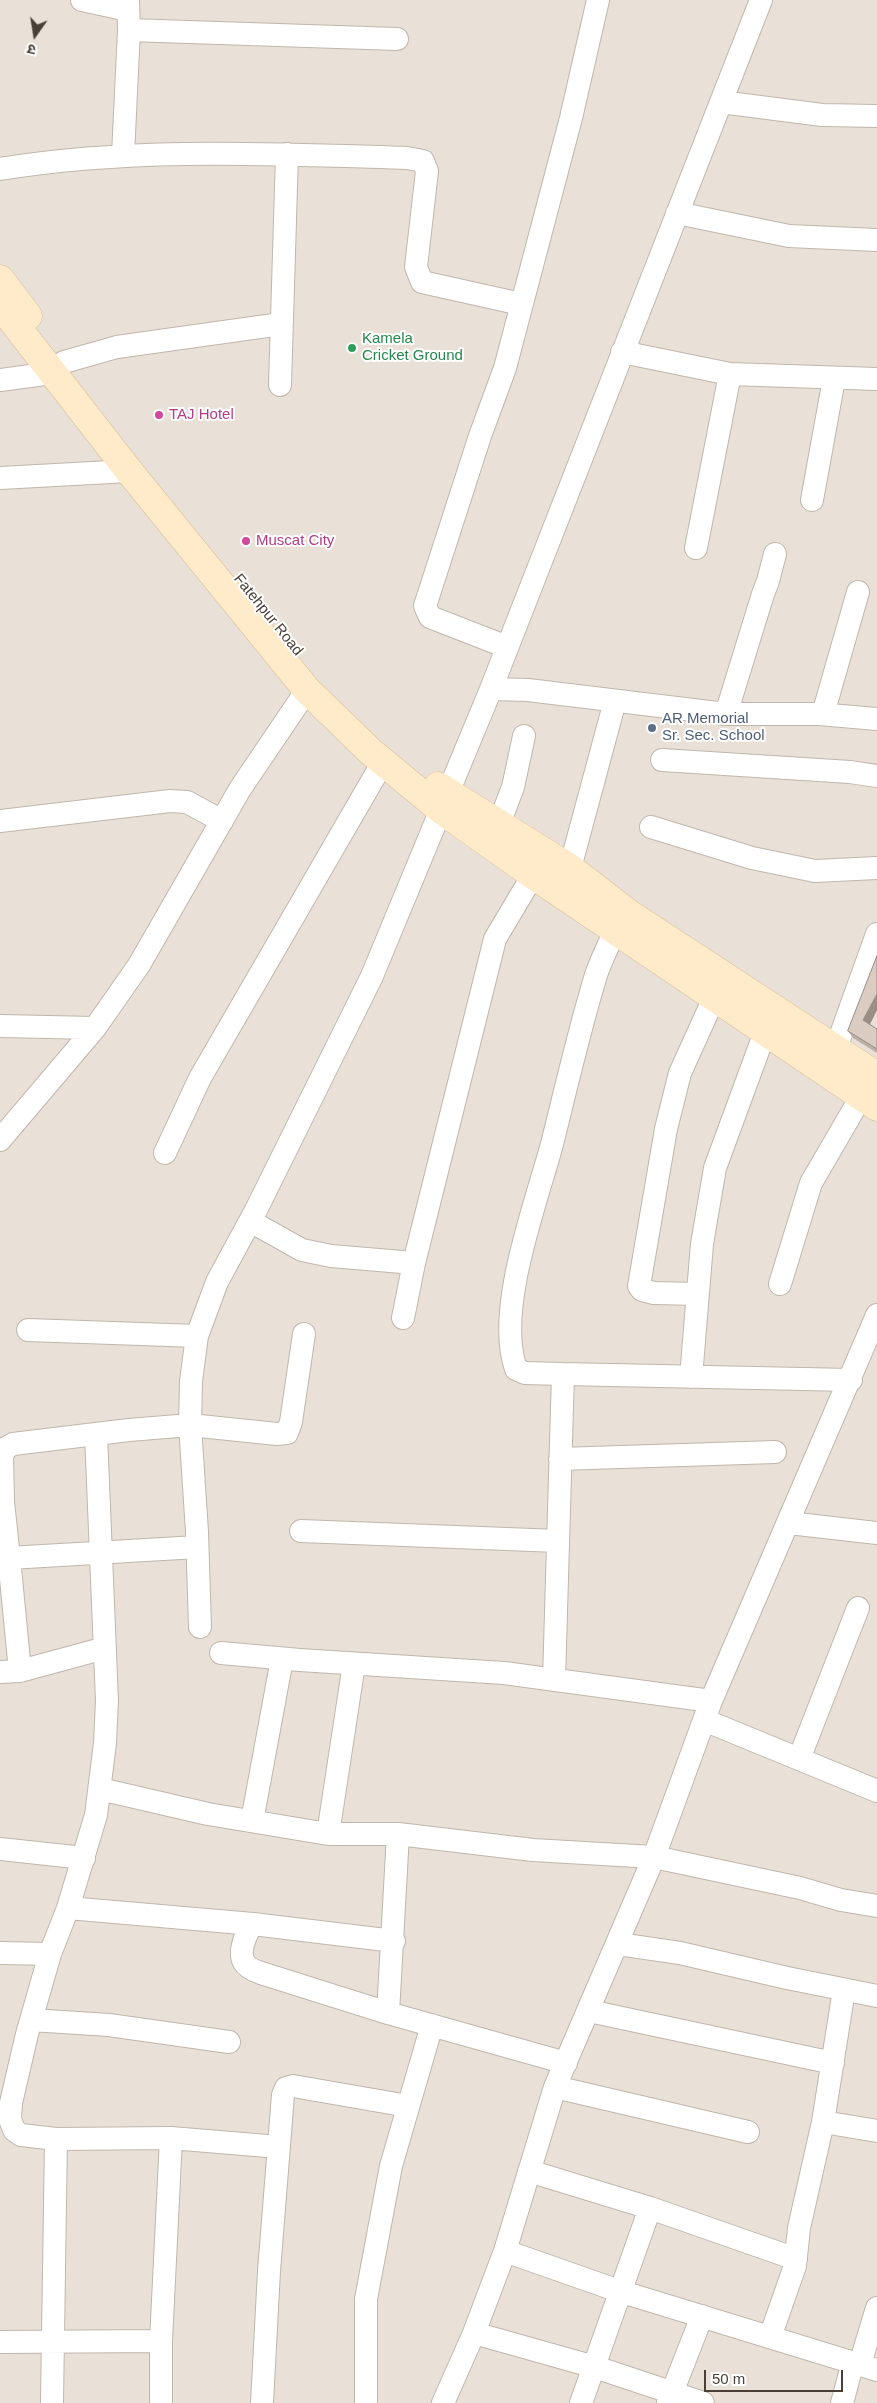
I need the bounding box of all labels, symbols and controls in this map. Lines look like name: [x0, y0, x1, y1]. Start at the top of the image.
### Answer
north arrow: [10, 10, 60, 60]
text: उ: [26, 41, 37, 58]
place label: Kamela Cricket Ground: [362, 330, 463, 365]
marker: Kamela Cricket Ground: [346, 342, 358, 354]
place label: TAJ Hotel: [169, 406, 234, 424]
marker: TAJ Hotel: [153, 409, 165, 421]
place label: Muscat City: [256, 532, 334, 550]
marker: Muscat City: [240, 535, 252, 547]
street label: Fatehpur Road: [230, 570, 306, 660]
place label: AR Memorial Sr. Sec. School: [662, 710, 765, 745]
marker: AR Memorial Sr. Sec. School: [646, 722, 658, 734]
scale bar: [707, 2360, 846, 2392]
text: 50 m: [712, 2370, 745, 2387]

